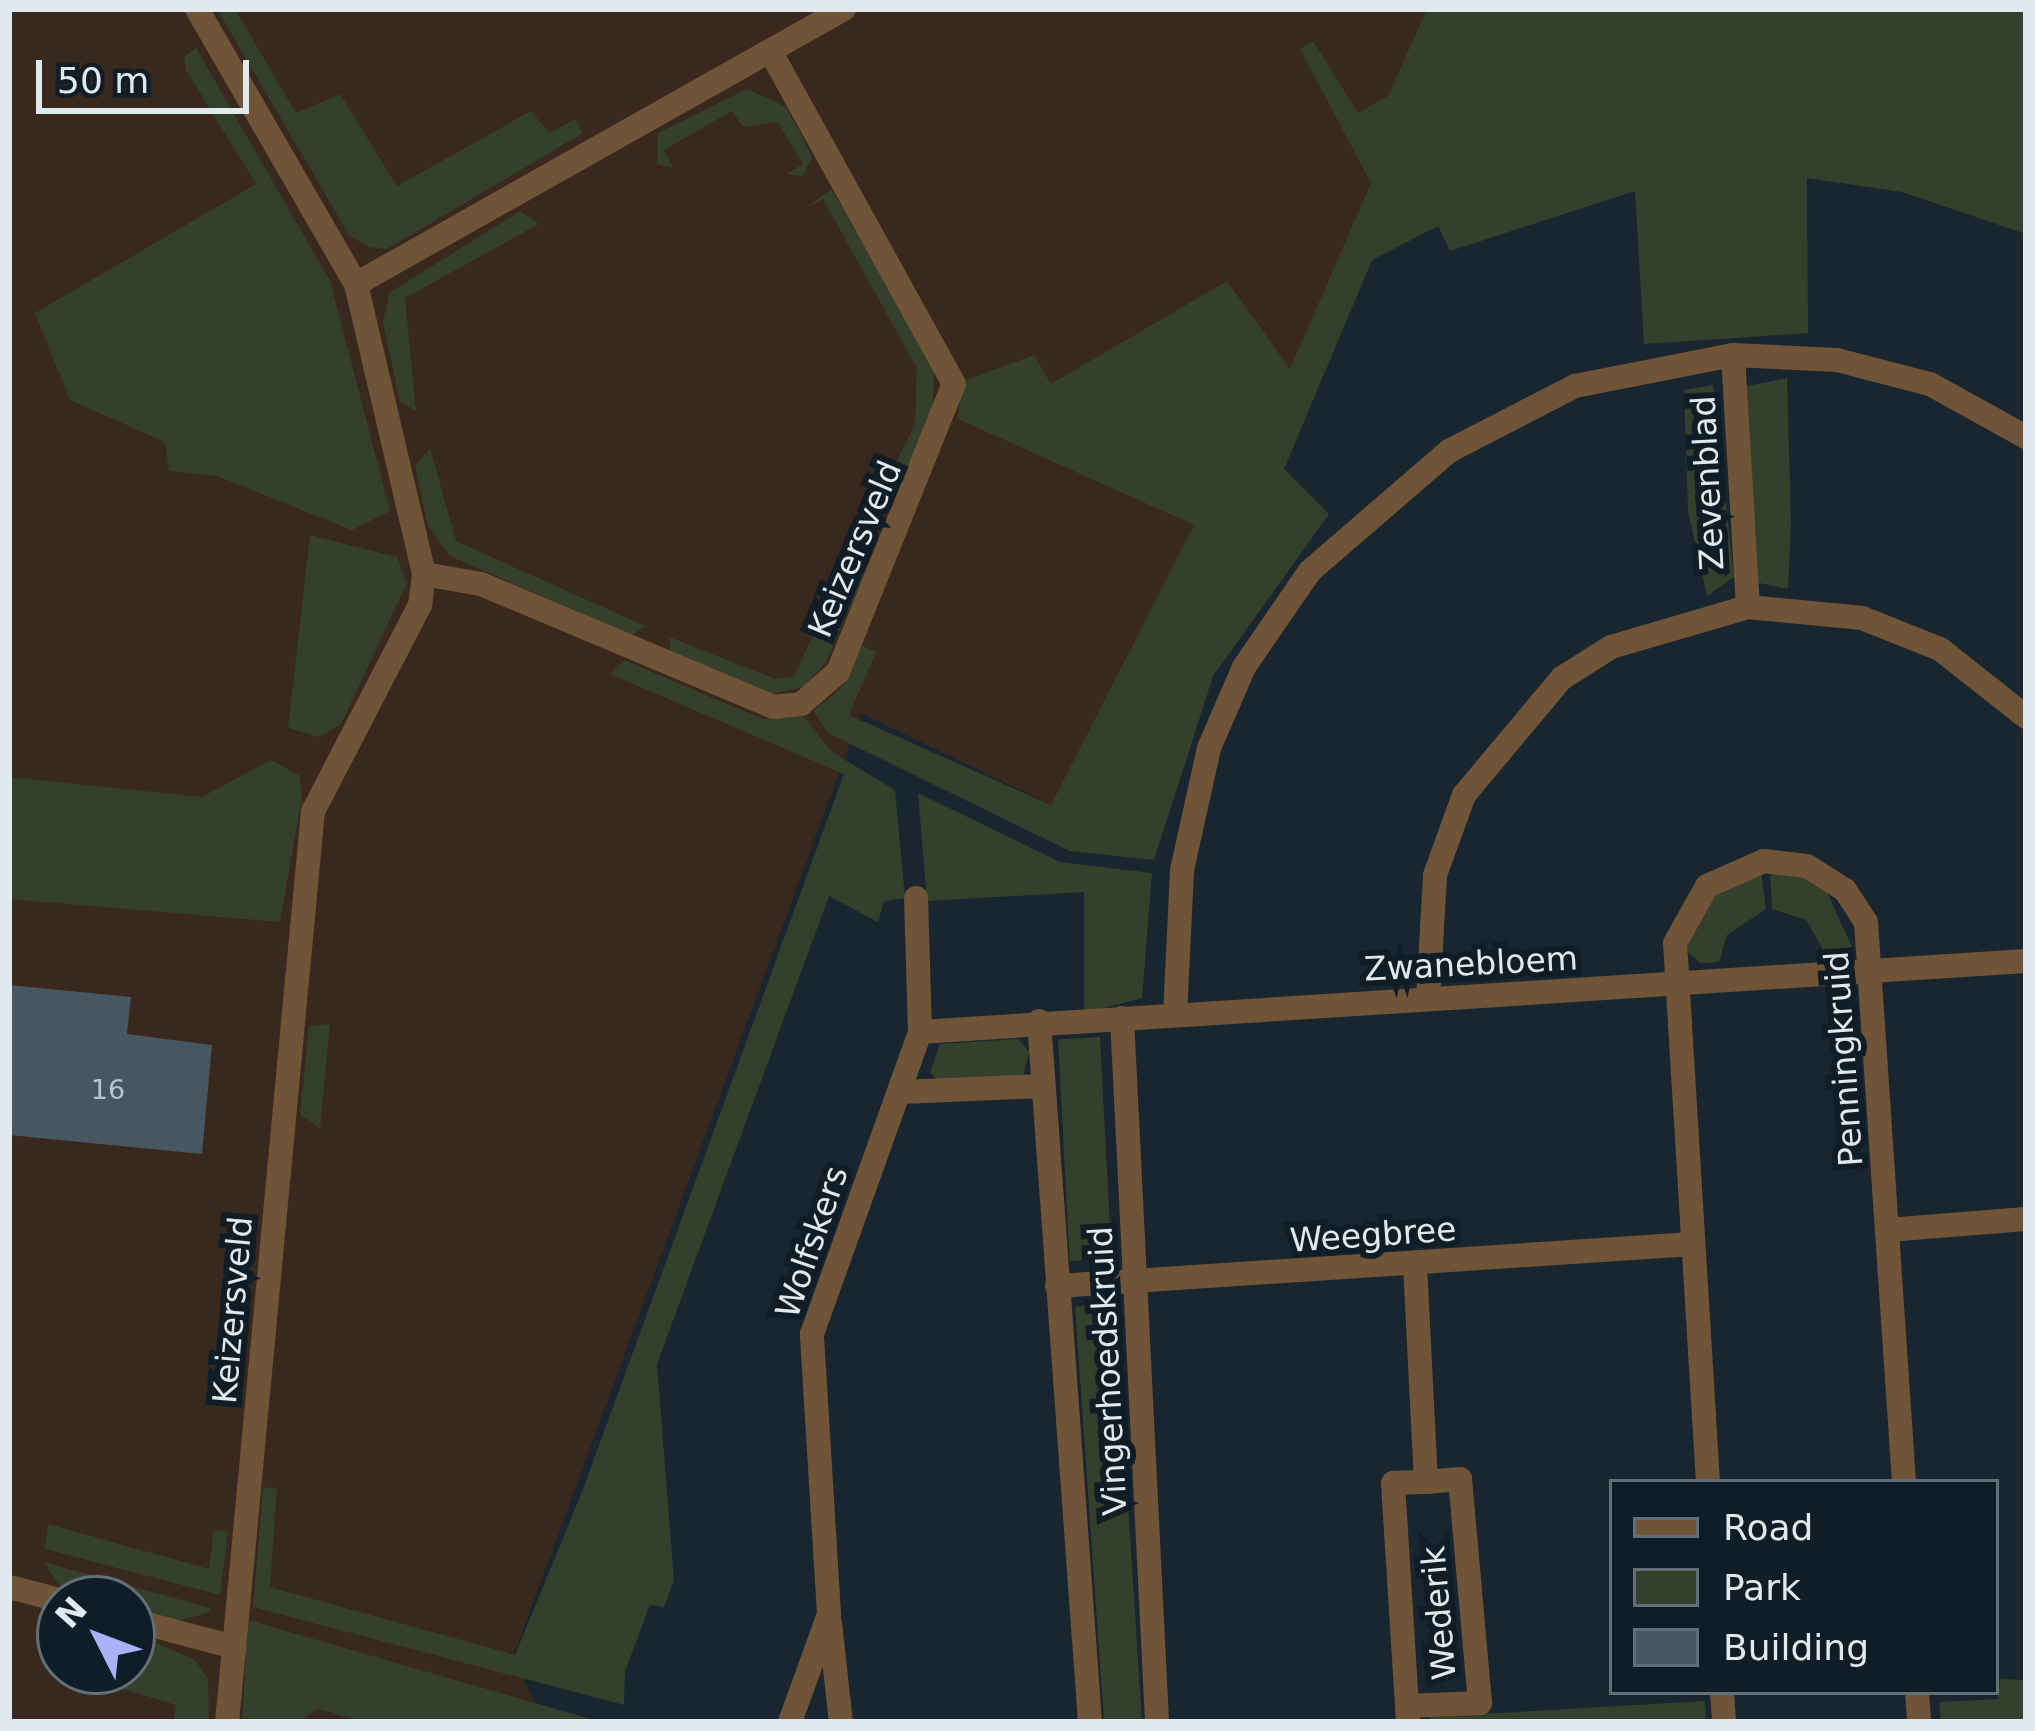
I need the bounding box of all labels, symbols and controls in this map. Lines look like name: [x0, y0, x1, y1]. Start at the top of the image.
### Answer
scale bar: [42, 36, 255, 110]
text: 50 m: [57, 60, 149, 101]
street label: Zevenblad: [1684, 395, 1732, 571]
street label: Keizersveld: [800, 455, 910, 643]
street label: Zwanebloem: [1363, 939, 1579, 989]
street label: Penningkruid: [1817, 950, 1871, 1168]
house number: 16: [91, 1074, 125, 1106]
street label: Wolfskers: [768, 1161, 856, 1323]
street label: Weegbree: [1289, 1209, 1457, 1261]
street label: Keizersveld: [205, 1215, 261, 1405]
street label: Vingerhoedskruid: [1081, 1225, 1135, 1517]
legend: [1609, 1479, 1999, 1695]
text: Road: [1723, 1507, 1813, 1548]
street label: Wederik: [1413, 1544, 1465, 1682]
text: Park: [1723, 1567, 1801, 1608]
north arrow: [36, 1575, 156, 1695]
text: N: [47, 1589, 95, 1636]
text: Building: [1723, 1627, 1869, 1668]

